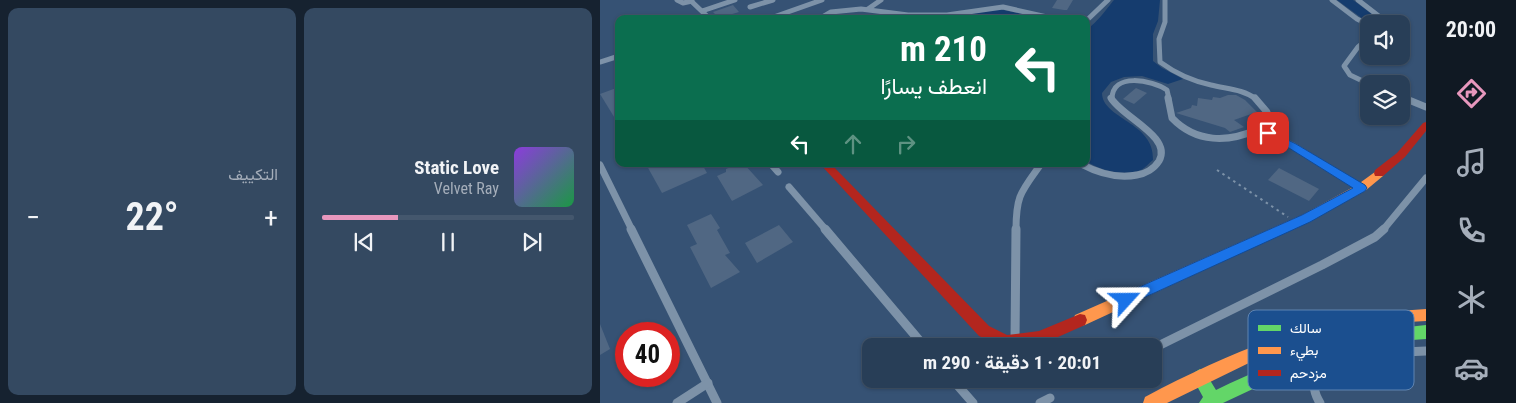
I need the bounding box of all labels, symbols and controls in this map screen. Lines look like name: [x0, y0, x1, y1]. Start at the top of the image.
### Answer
map controls: [1360, 15, 1410, 125]
button: sound: [1360, 15, 1410, 65]
text: 20:00: [1446, 17, 1496, 42]
text: 210 m: [900, 29, 987, 70]
icon: left: [1005, 35, 1070, 100]
text: انعطف يسارًا: [880, 74, 987, 99]
button: layers: [1360, 75, 1410, 125]
icon: directions: [1454, 76, 1489, 111]
pin: [1247, 112, 1289, 154]
icon: arrive: [1254, 119, 1282, 147]
icon: left: [786, 130, 814, 158]
icon: ahead: [839, 130, 867, 158]
icon: right: [892, 130, 920, 158]
icon: music: [1454, 145, 1489, 180]
text: Static Love: [414, 156, 499, 179]
text: التكييف: [228, 165, 278, 184]
text: Velvet Ray: [434, 179, 499, 198]
text: 22°: [125, 195, 179, 239]
text: −: [26, 201, 40, 234]
text: +: [264, 201, 278, 234]
icon: phone: [1454, 213, 1489, 248]
icon: previous: [350, 228, 378, 256]
icon: pause: [434, 228, 462, 256]
icon: next: [518, 228, 546, 256]
position arrow: [1099, 273, 1151, 325]
icon: climate: [1454, 282, 1489, 317]
legend: [1248, 310, 1414, 390]
text: سالك: [1290, 320, 1321, 336]
speed limit sign: 40: [615, 322, 680, 387]
text: بطيء: [1290, 342, 1318, 362]
text: 20:01 · 1 دقيقة · 290 m: [923, 351, 1101, 374]
icon: car: [1454, 351, 1489, 386]
text: مزدحم: [1290, 365, 1327, 382]

